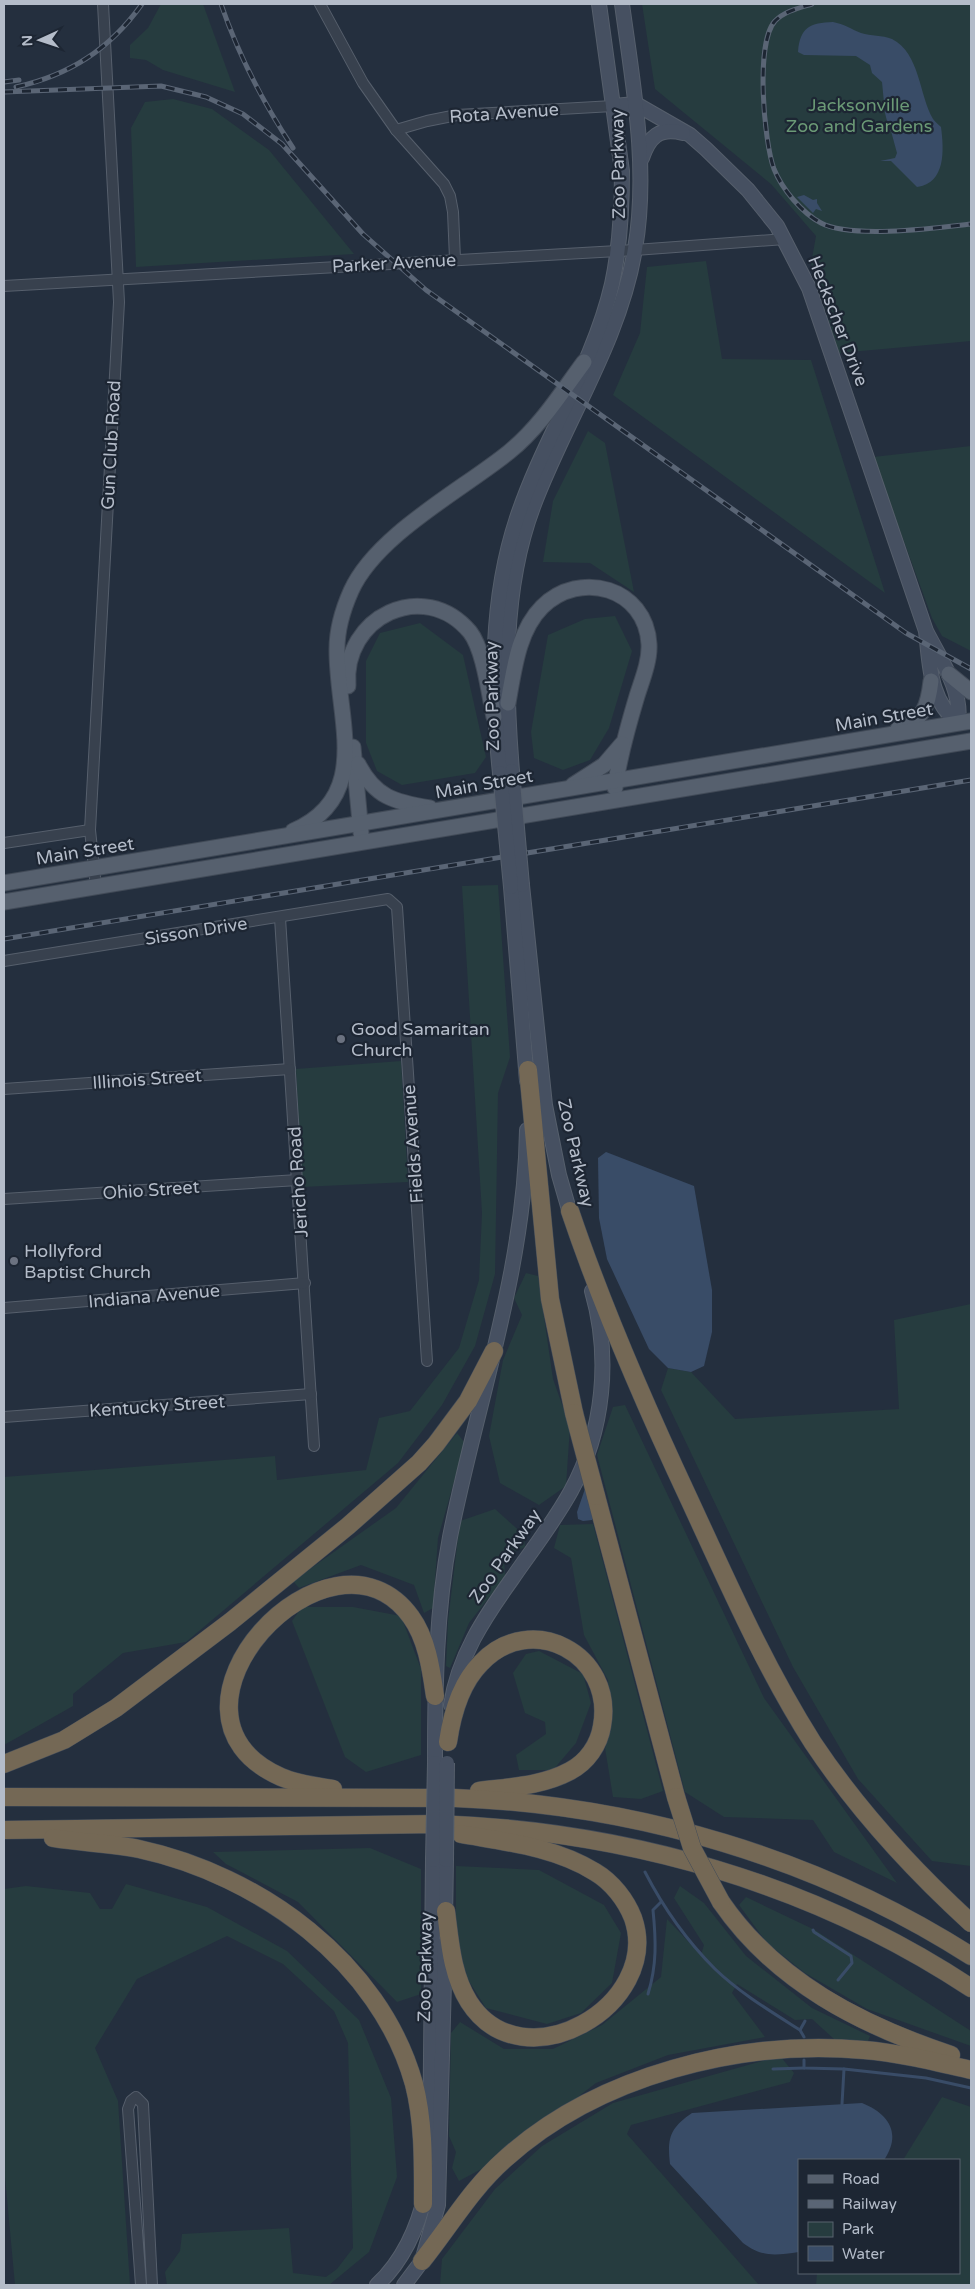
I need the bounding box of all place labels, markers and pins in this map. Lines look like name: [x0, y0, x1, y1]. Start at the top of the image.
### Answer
place label: Good Samaritan Church: [351, 1018, 490, 1061]
marker: Good Samaritan Church: [335, 1033, 347, 1045]
place label: Hollyford Baptist Church: [24, 1240, 151, 1283]
marker: Hollyford Baptist Church: [8, 1255, 20, 1267]

